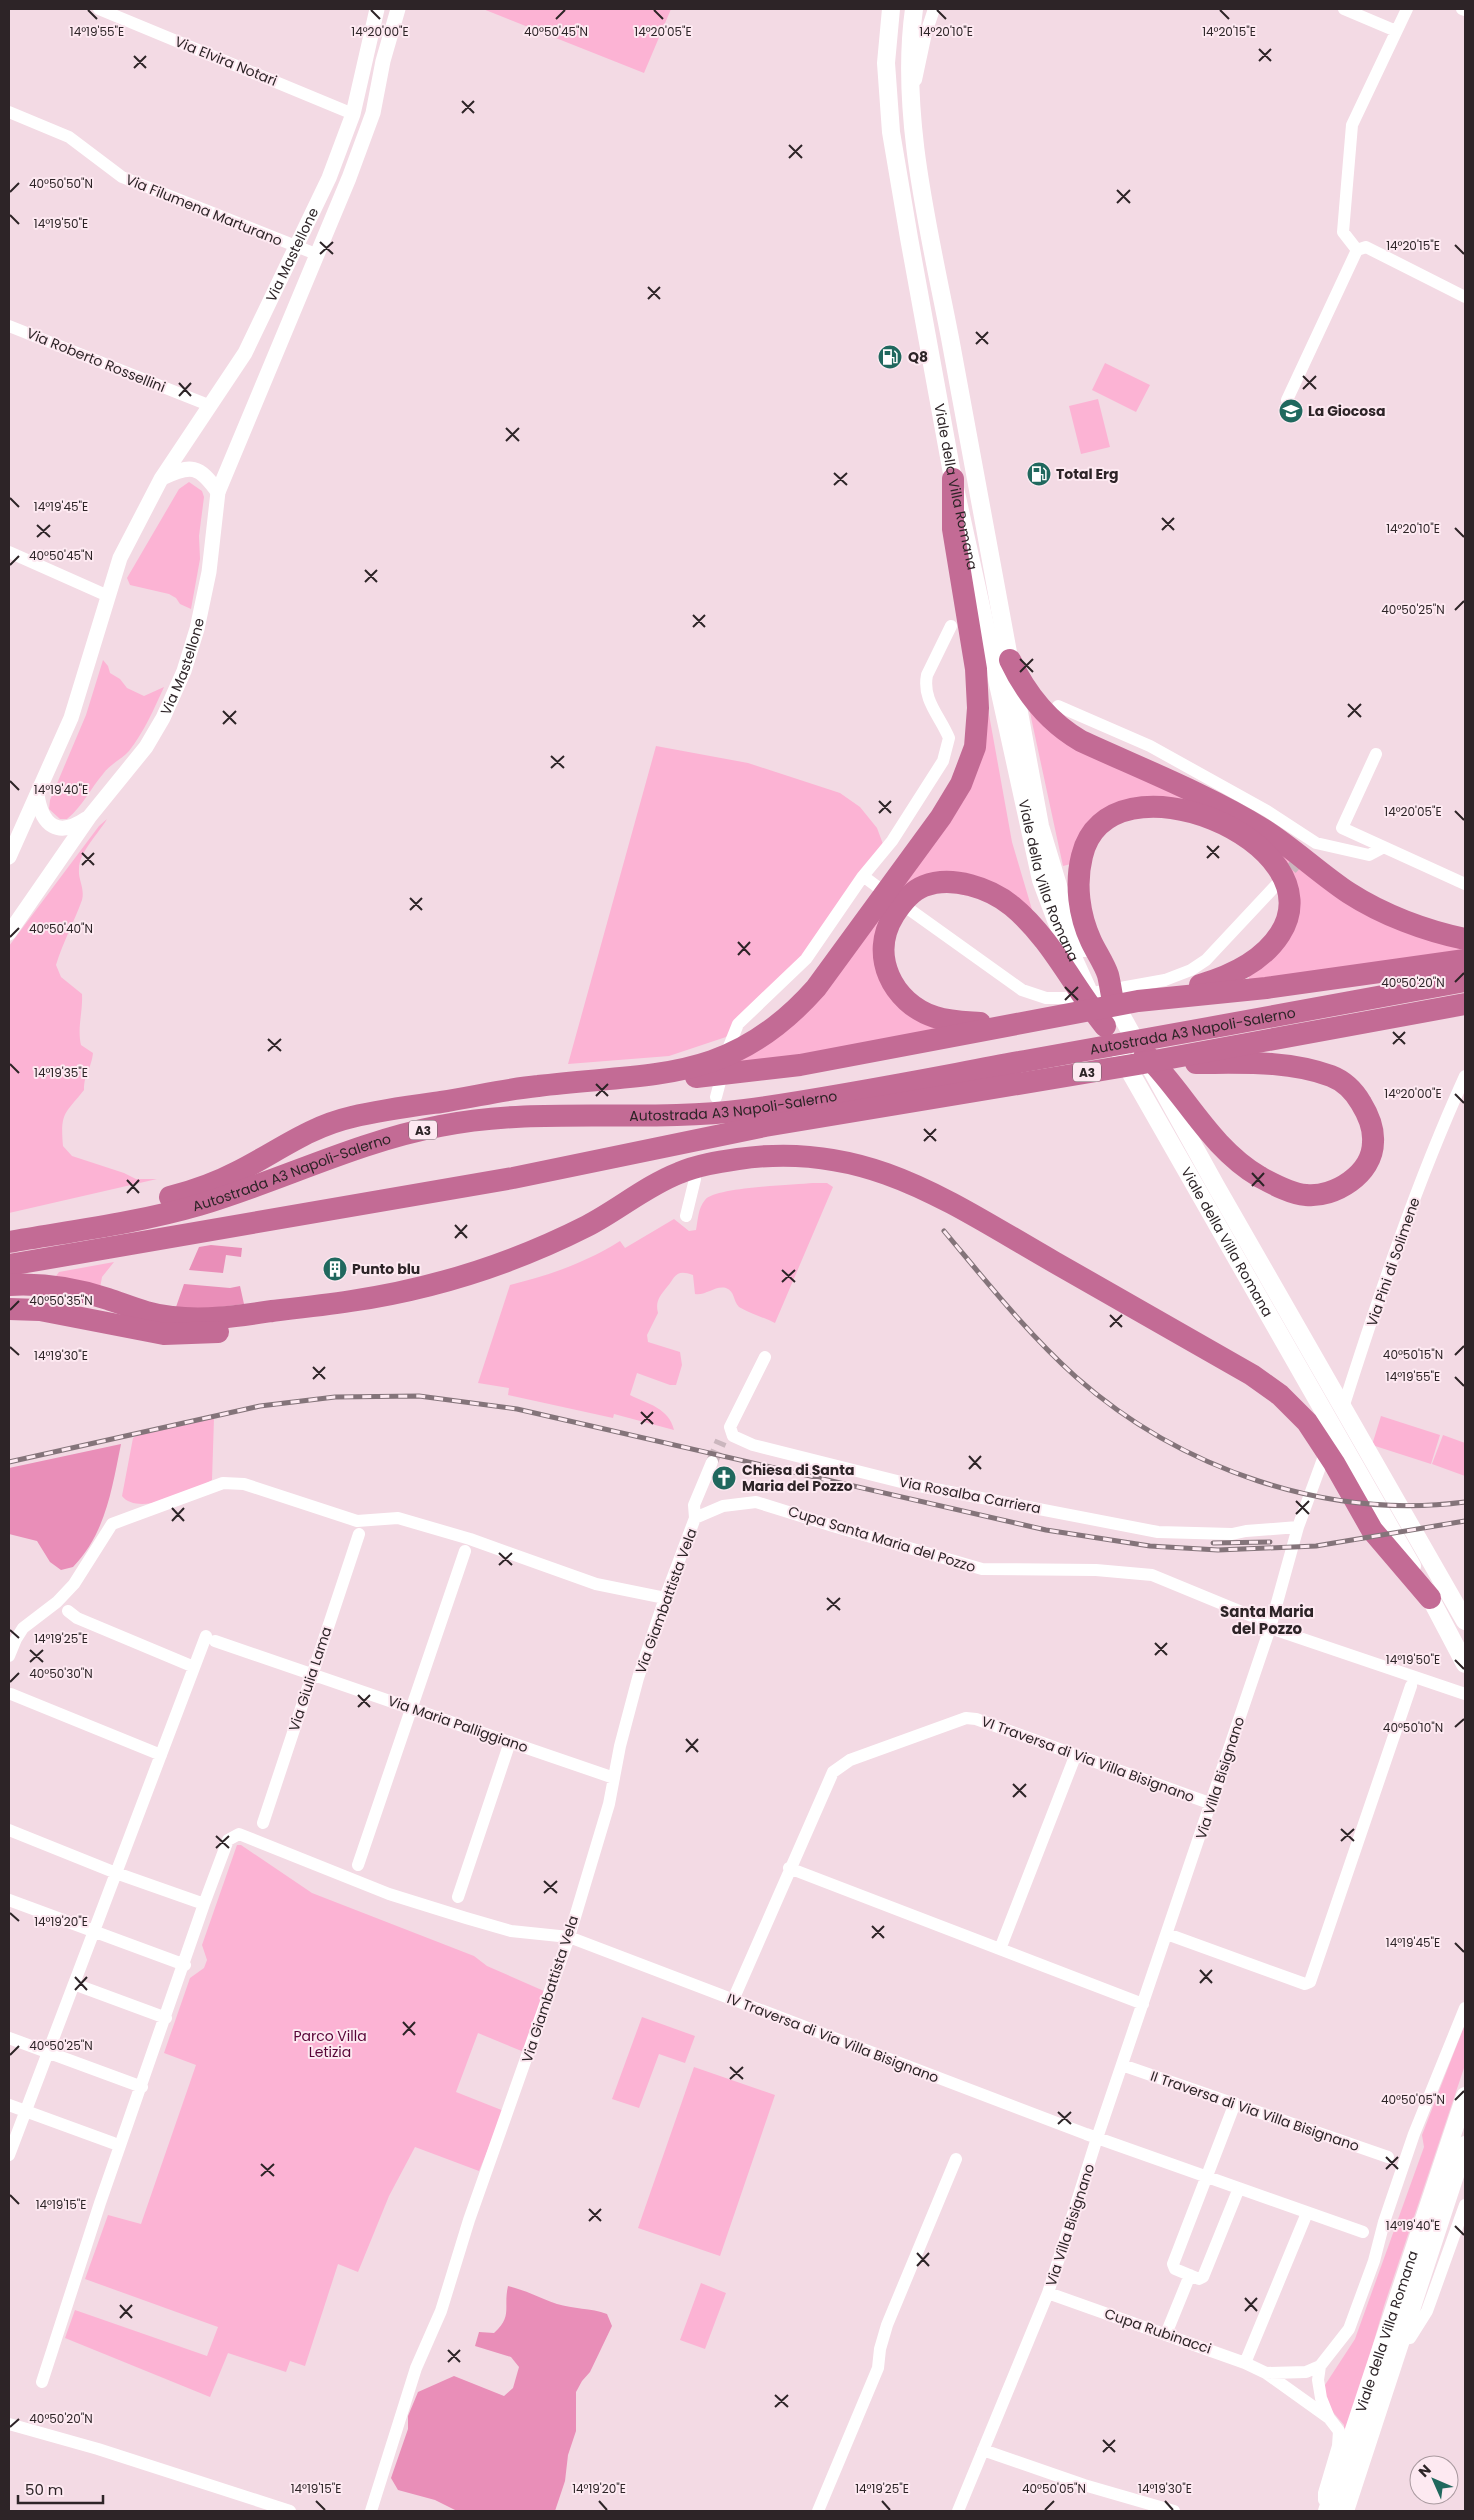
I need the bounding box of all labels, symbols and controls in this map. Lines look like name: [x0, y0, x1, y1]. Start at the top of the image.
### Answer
text: 14°19'55"E: [70, 23, 124, 40]
text: 14°20'00"E: [351, 23, 409, 40]
text: 40°50'45"N: [524, 23, 588, 40]
text: 14°20'05"E: [634, 23, 692, 40]
text: 14°20'10"E: [919, 23, 973, 40]
text: 14°20'15"E: [1202, 23, 1256, 40]
street label: Via Elvira Notari: [172, 31, 280, 91]
street label: Via Filumena Marturano: [123, 169, 286, 251]
text: 40°50'50"N: [29, 175, 93, 192]
street label: Via Mastellone: [261, 204, 323, 305]
text: 14°19'50"E: [34, 215, 88, 232]
text: 14°20'15"E: [1386, 237, 1440, 254]
street label: Via Roberto Rossellini: [24, 323, 168, 397]
fuel station icon: Q8: [877, 344, 903, 370]
place label: Q8: [908, 347, 928, 367]
school or university icon: La Giocosa: [1278, 398, 1304, 424]
place label: La Giocosa: [1308, 401, 1386, 421]
street label: Viale della Villa Romana: [929, 402, 983, 572]
fuel station icon: Total Erg: [1026, 461, 1052, 487]
place label: Total Erg: [1056, 464, 1119, 484]
text: 14°19'45"E: [34, 498, 88, 515]
text: 14°20'10"E: [1386, 520, 1440, 537]
text: 40°50'45"N: [29, 547, 93, 564]
text: 40°50'25"N: [1381, 601, 1445, 618]
street label: Via Mastellone: [156, 616, 209, 718]
text: 14°19'40"E: [34, 781, 88, 798]
street label: Viale della Villa Romana: [1014, 798, 1084, 965]
text: 14°20'05"E: [1384, 803, 1442, 820]
text: 40°50'40"N: [29, 920, 93, 937]
text: 40°50'20"N: [1381, 974, 1445, 991]
street label: Autostrada A3 Napoli-Salerno: [1088, 1002, 1297, 1059]
road number: A3: [1073, 1062, 1101, 1082]
text: 14°19'35"E: [34, 1064, 88, 1081]
text: 14°20'00"E: [1384, 1085, 1442, 1102]
street label: Autostrada A3 Napoli-Salerno: [629, 1086, 839, 1126]
road number: A3: [409, 1120, 437, 1140]
street label: Autostrada A3 Napoli-Salerno: [190, 1128, 393, 1216]
street label: Viale della Villa Romana: [1176, 1163, 1278, 1320]
street label: Via Pini di Solimene: [1362, 1195, 1425, 1329]
building icon: Punto blu: [322, 1256, 348, 1282]
place label: Punto blu: [352, 1259, 420, 1279]
text: 40°50'35"N: [29, 1292, 93, 1309]
text: 40°50'15"N: [1383, 1346, 1443, 1363]
text: 14°19'30"E: [34, 1347, 88, 1364]
text: 14°19'55"E: [1386, 1368, 1440, 1385]
place label: Chiesa di Santa Maria del Pozzo: [742, 1460, 855, 1496]
church icon: Chiesa di Santa Maria del Pozzo: [711, 1465, 737, 1491]
street label: Via Rosalba Carriera: [897, 1471, 1043, 1519]
street label: Cupa Santa Maria del Pozzo: [786, 1501, 978, 1577]
street label: Via Giambattista Vela: [630, 1525, 702, 1677]
district label: Santa Maria del Pozzo: [1220, 1601, 1314, 1639]
street label: Via Giulia Lama: [284, 1624, 336, 1734]
text: 14°19'25"E: [34, 1630, 88, 1647]
text: 14°19'50"E: [1386, 1651, 1440, 1668]
text: 40°50'30"N: [29, 1665, 93, 1682]
street label: Via Maria Palliggiano: [385, 1691, 531, 1757]
street label: VI Traversa di Via Villa Bisignano: [979, 1711, 1197, 1807]
street label: Via Villa Bisignano: [1191, 1714, 1249, 1842]
text: 40°50'10"N: [1383, 1719, 1443, 1736]
text: 14°19'20"E: [34, 1913, 88, 1930]
street label: Via Giambattista Vela: [517, 1913, 583, 2065]
text: 14°19'45"E: [1386, 1934, 1440, 1951]
street label: IV Traversa di Via Villa Bisignano: [724, 1988, 942, 2088]
park label: Parco Villa Letizia: [293, 2026, 367, 2062]
text: 40°50'25"N: [29, 2037, 93, 2054]
street label: II Traversa di Via Villa Bisignano: [1148, 2066, 1362, 2156]
text: 40°50'05"N: [1381, 2091, 1445, 2108]
street label: Via Villa Bisignano: [1041, 2161, 1099, 2289]
text: 14°19'15"E: [36, 2196, 86, 2213]
text: 14°19'40"E: [1386, 2217, 1440, 2234]
street label: Viale della Villa Romana: [1350, 2248, 1423, 2415]
street label: Cupa Rubinacci: [1102, 2303, 1214, 2359]
text: 40°50'20"N: [29, 2410, 93, 2427]
north arrow: [1409, 2455, 1459, 2505]
text: N: [1414, 2460, 1436, 2482]
scale bar: [18, 2472, 102, 2504]
text: 50 m: [25, 2479, 63, 2500]
text: 14°19'15"E: [291, 2480, 341, 2497]
text: 14°19'20"E: [572, 2480, 626, 2497]
text: 14°19'25"E: [855, 2480, 909, 2497]
text: 40°50'05"N: [1022, 2480, 1086, 2497]
text: 14°19'30"E: [1138, 2480, 1192, 2497]

